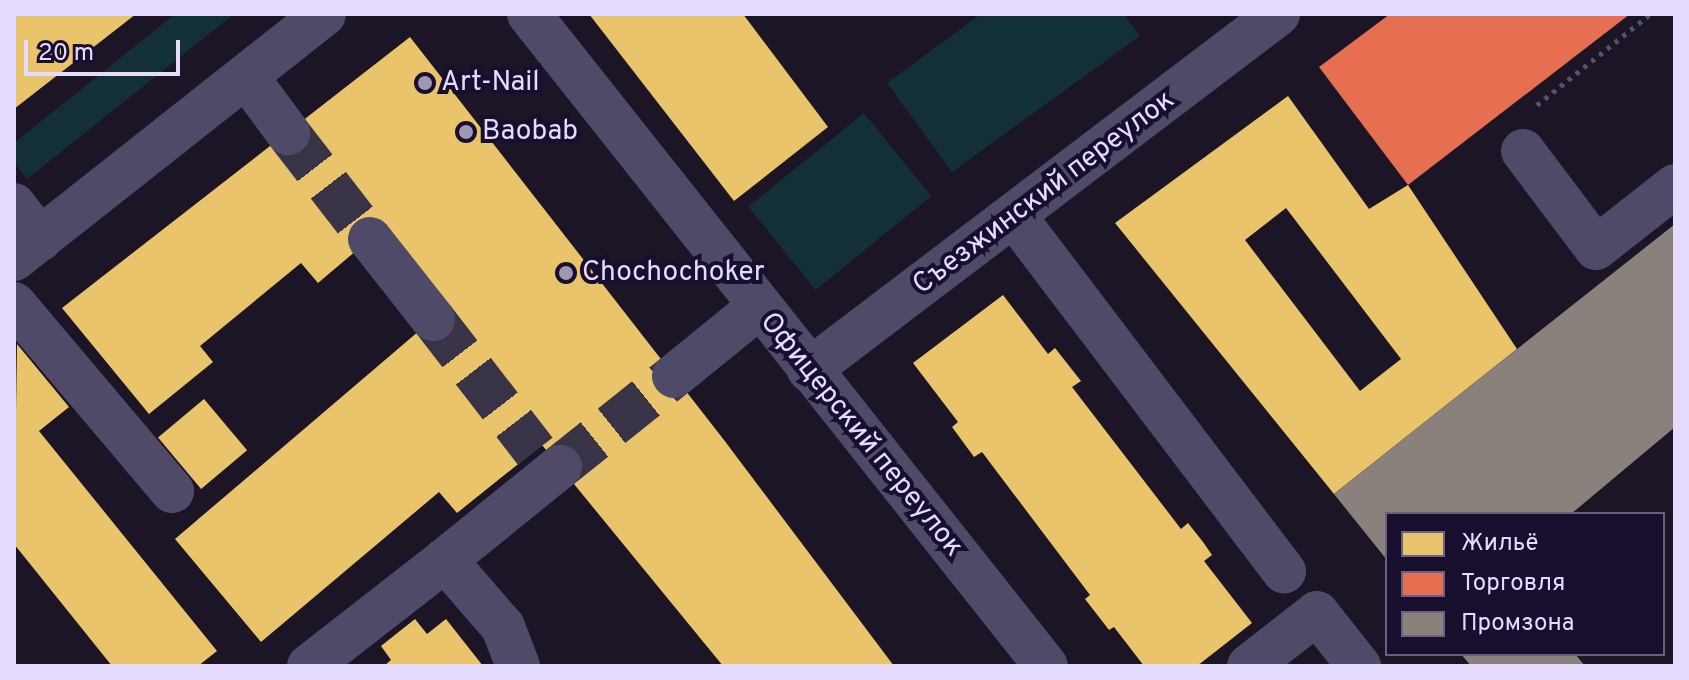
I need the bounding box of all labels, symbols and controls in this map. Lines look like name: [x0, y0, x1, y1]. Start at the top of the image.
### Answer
scale bar: [28, 24, 184, 74]
text: 20 m: [38, 39, 94, 69]
place label: Art-Nail: [441, 66, 540, 100]
marker: Art-Nail: [416, 74, 434, 92]
street label: Съезжинский переулок: [907, 84, 1181, 302]
place label: Baobab: [482, 115, 578, 149]
marker: Baobab: [457, 123, 475, 141]
place label: Chochochoker: [582, 256, 765, 290]
marker: Chochochoker: [557, 264, 575, 282]
street label: Офицерский переулок: [752, 306, 970, 564]
legend: [1385, 512, 1665, 656]
text: Жильё: [1461, 529, 1538, 559]
text: Торговля: [1461, 569, 1565, 599]
text: Промзона: [1461, 609, 1574, 639]

